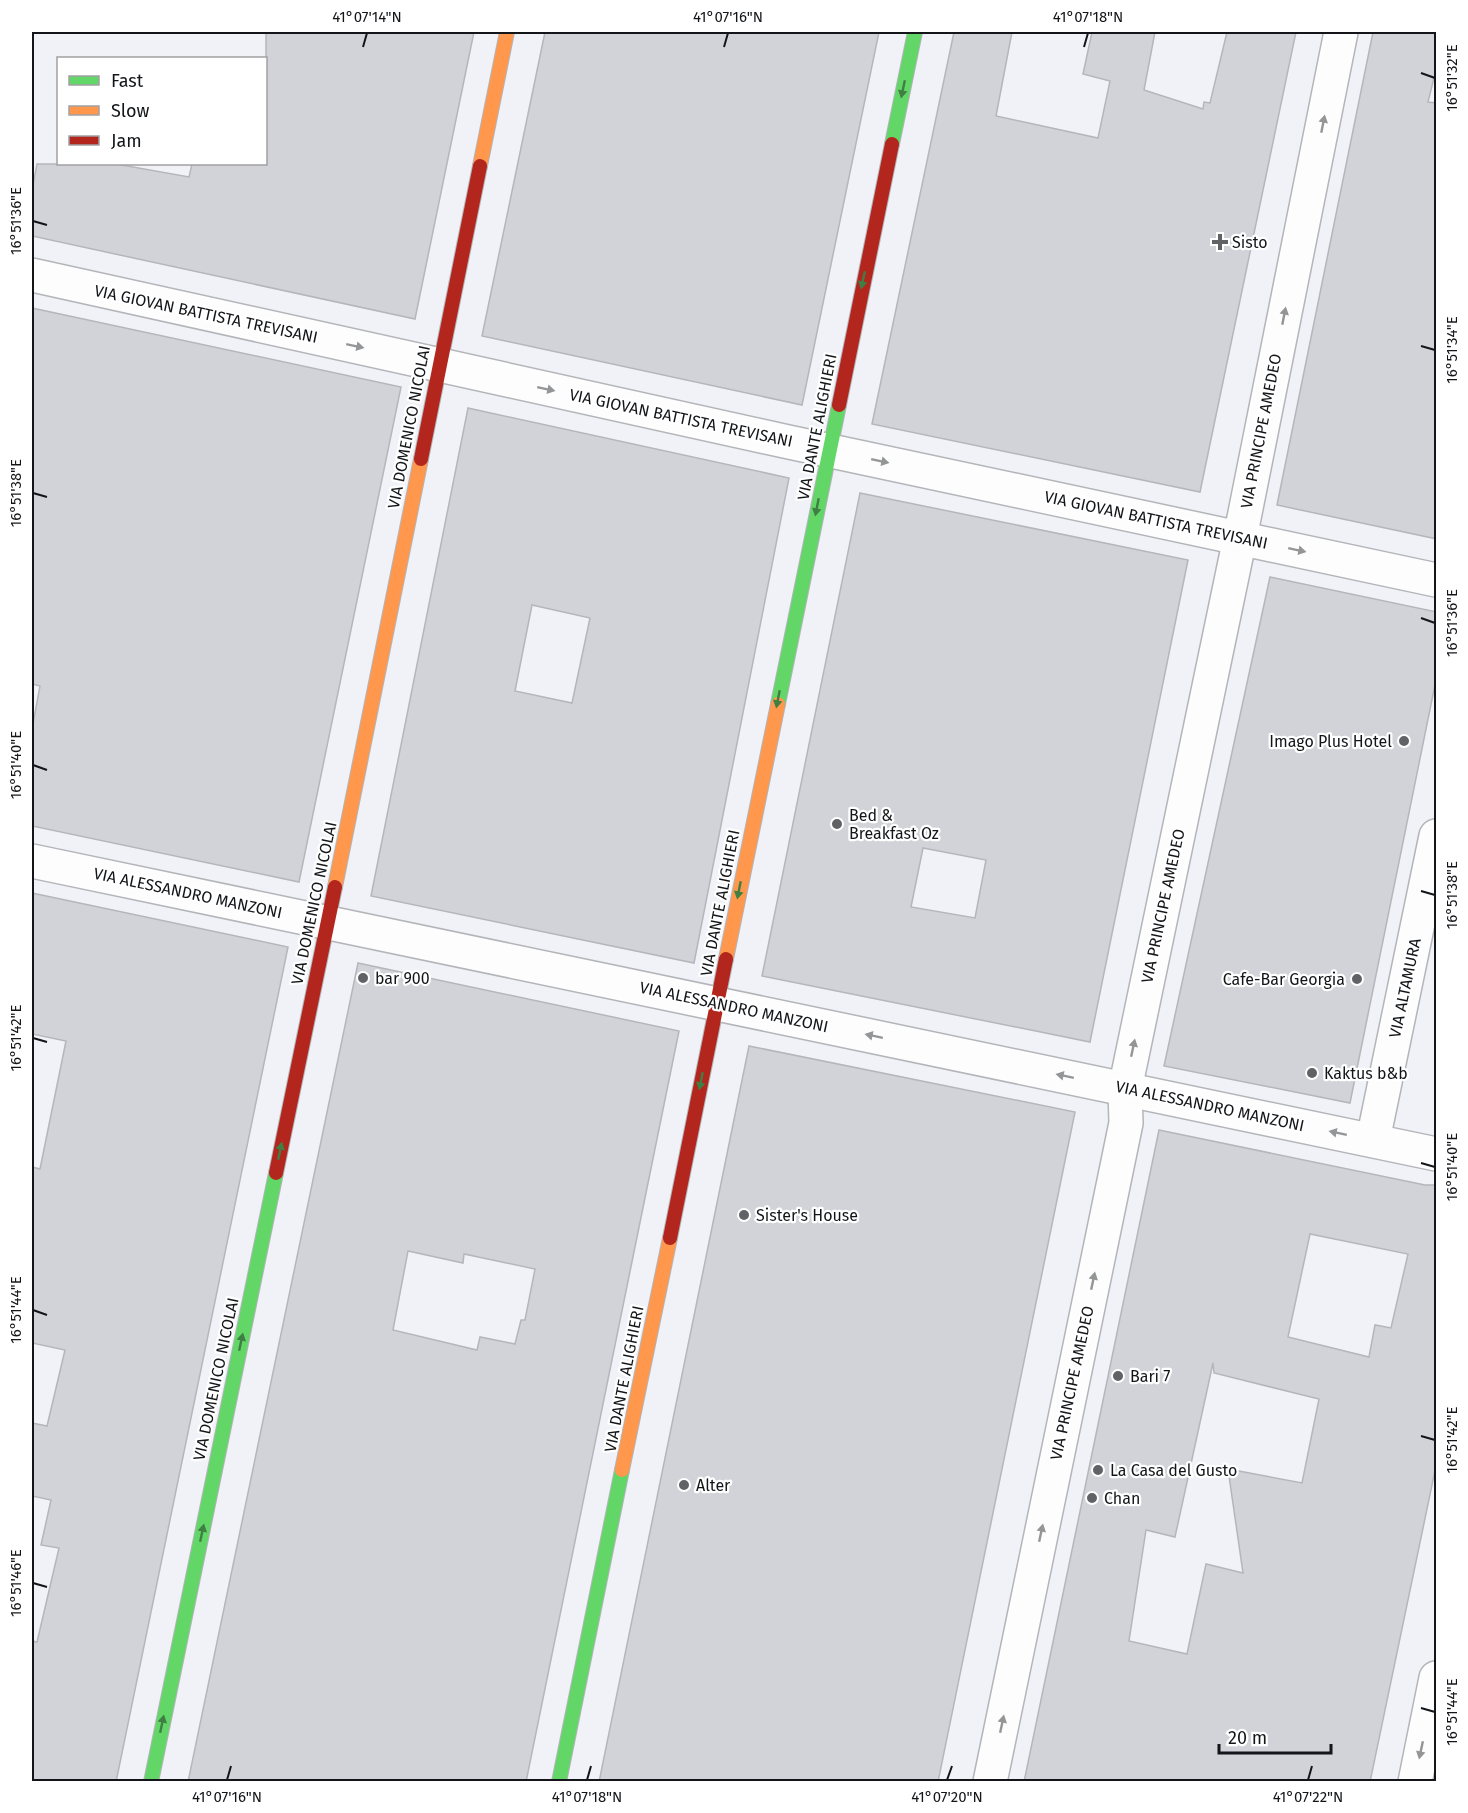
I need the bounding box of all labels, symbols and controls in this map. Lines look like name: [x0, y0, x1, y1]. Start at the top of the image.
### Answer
text: 41°07'14"N: [332, 8, 402, 26]
text: 41°07'16"N: [693, 8, 763, 26]
text: 41°07'18"N: [1053, 8, 1123, 26]
text: 16°51'32"E: [1443, 44, 1461, 112]
legend: [57, 57, 267, 165]
text: Fast: [111, 70, 144, 92]
one-way arrow: [898, 80, 907, 99]
text: Slow: [111, 100, 150, 122]
one-way arrow: [1319, 115, 1328, 134]
text: Jam: [111, 130, 142, 152]
text: 16°51'36"E: [7, 187, 25, 255]
place label: Sisto: [1232, 233, 1268, 252]
marker: Sisto: [1213, 235, 1227, 249]
one-way arrow: [858, 270, 868, 289]
street label: VIA GIOVAN BATTISTA TREVISANI: [93, 281, 319, 347]
one-way arrow: [1280, 306, 1289, 325]
text: 16°51'34"E: [1443, 316, 1461, 384]
one-way arrow: [346, 342, 365, 352]
street label: VIA DOMENICO NICOLAI: [384, 344, 434, 510]
street label: VIA DANTE ALIGHIERI: [793, 352, 841, 502]
street label: VIA PRINCIPE AMEDEO: [1237, 352, 1285, 510]
one-way arrow: [536, 384, 555, 394]
street label: VIA GIOVAN BATTISTA TREVISANI: [568, 385, 794, 451]
one-way arrow: [871, 457, 890, 466]
text: 16°51'38"E: [7, 459, 25, 527]
street label: VIA GIOVAN BATTISTA TREVISANI: [1043, 487, 1269, 553]
one-way arrow: [812, 498, 821, 517]
one-way arrow: [1287, 546, 1306, 555]
text: 16°51'36"E: [1443, 589, 1461, 657]
one-way arrow: [773, 689, 782, 708]
text: 16°51'40"E: [7, 731, 25, 799]
place label: Imago Plus Hotel: [1269, 732, 1392, 751]
marker: Imago Plus Hotel: [1397, 734, 1411, 748]
place label: Bed & Breakfast Oz: [849, 806, 939, 843]
marker: Bed & Breakfast Oz: [830, 817, 844, 831]
street label: VIA DOMENICO NICOLAI: [287, 820, 341, 986]
street label: VIA PRINCIPE AMEDEO: [1137, 827, 1189, 985]
street label: VIA DANTE ALIGHIERI: [696, 828, 744, 978]
text: 16°51'38"E: [1443, 861, 1461, 929]
street label: VIA ALESSANDRO MANZONI: [92, 864, 284, 922]
one-way arrow: [734, 880, 743, 899]
street label: VIA ALTAMURA: [1385, 936, 1425, 1040]
place label: bar 900: [375, 969, 430, 988]
place label: Cafe-Bar Georgia: [1223, 970, 1345, 989]
marker: bar 900: [356, 971, 370, 985]
marker: Cafe-Bar Georgia: [1350, 972, 1364, 986]
street label: VIA ALESSANDRO MANZONI: [638, 978, 830, 1036]
text: 16°51'42"E: [7, 1004, 25, 1072]
one-way arrow: [865, 1031, 884, 1040]
one-way arrow: [1129, 1038, 1138, 1057]
place label: Kaktus b&b: [1324, 1064, 1408, 1083]
marker: Kaktus b&b: [1305, 1066, 1319, 1080]
one-way arrow: [1055, 1071, 1074, 1080]
one-way arrow: [696, 1072, 705, 1091]
street label: VIA ALESSANDRO MANZONI: [1114, 1077, 1306, 1135]
one-way arrow: [1328, 1128, 1347, 1137]
text: 16°51'40"E: [1443, 1133, 1461, 1201]
one-way arrow: [276, 1141, 285, 1160]
place label: Sister's House: [756, 1206, 858, 1225]
marker: Sister's House: [737, 1208, 751, 1222]
one-way arrow: [1089, 1271, 1098, 1290]
text: 16°51'44"E: [7, 1276, 25, 1344]
street label: VIA DOMENICO NICOLAI: [189, 1296, 243, 1462]
street label: VIA DANTE ALIGHIERI: [600, 1304, 648, 1454]
street label: VIA PRINCIPE AMEDEO: [1046, 1304, 1098, 1462]
one-way arrow: [237, 1332, 246, 1351]
place label: Bari 7: [1130, 1367, 1170, 1386]
marker: Bari 7: [1111, 1369, 1125, 1383]
text: 16°51'42"E: [1443, 1406, 1461, 1474]
place label: La Casa del Gusto: [1110, 1461, 1237, 1480]
marker: La Casa del Gusto: [1091, 1463, 1105, 1477]
place label: Alter: [696, 1476, 731, 1495]
marker: Alter: [677, 1478, 691, 1492]
place label: Chan: [1104, 1489, 1140, 1508]
marker: Chan: [1085, 1491, 1099, 1505]
one-way arrow: [197, 1524, 207, 1542]
one-way arrow: [1037, 1524, 1046, 1543]
text: 16°51'46"E: [7, 1549, 25, 1617]
text: 16°51'44"E: [1443, 1678, 1461, 1746]
one-way arrow: [158, 1714, 167, 1733]
one-way arrow: [998, 1714, 1007, 1733]
scale bar: [1219, 1717, 1332, 1755]
text: 20 m: [1228, 1727, 1267, 1749]
one-way arrow: [1416, 1741, 1426, 1760]
text: 41°07'16"N: [192, 1788, 262, 1806]
text: 41°07'18"N: [552, 1788, 622, 1806]
text: 41°07'20"N: [911, 1788, 983, 1806]
text: 41°07'22"N: [1273, 1788, 1343, 1806]

